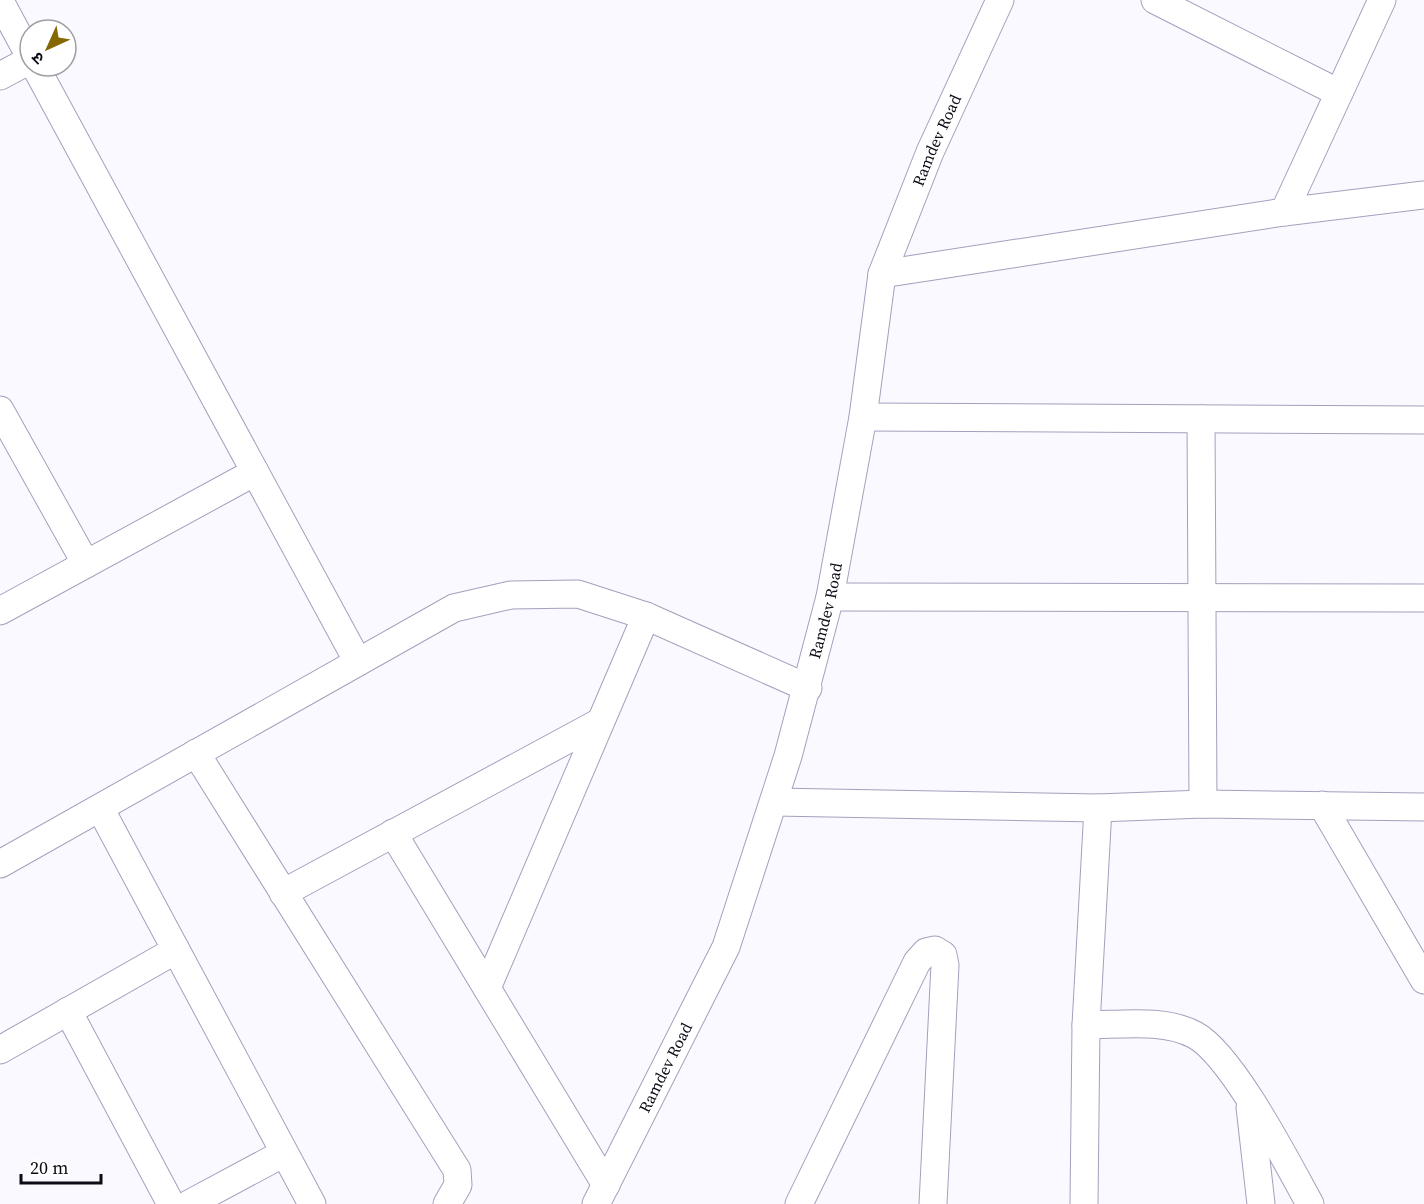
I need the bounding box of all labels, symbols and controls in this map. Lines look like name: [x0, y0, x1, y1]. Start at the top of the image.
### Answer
north arrow: [18, 18, 78, 78]
text: उ: [26, 47, 48, 70]
street label: Ramdev Road: [907, 91, 966, 189]
street label: Ramdev Road: [803, 561, 847, 661]
street label: Ramdev Road: [633, 1019, 697, 1116]
scale bar: [21, 1147, 100, 1185]
text: 20 m: [30, 1155, 68, 1180]

